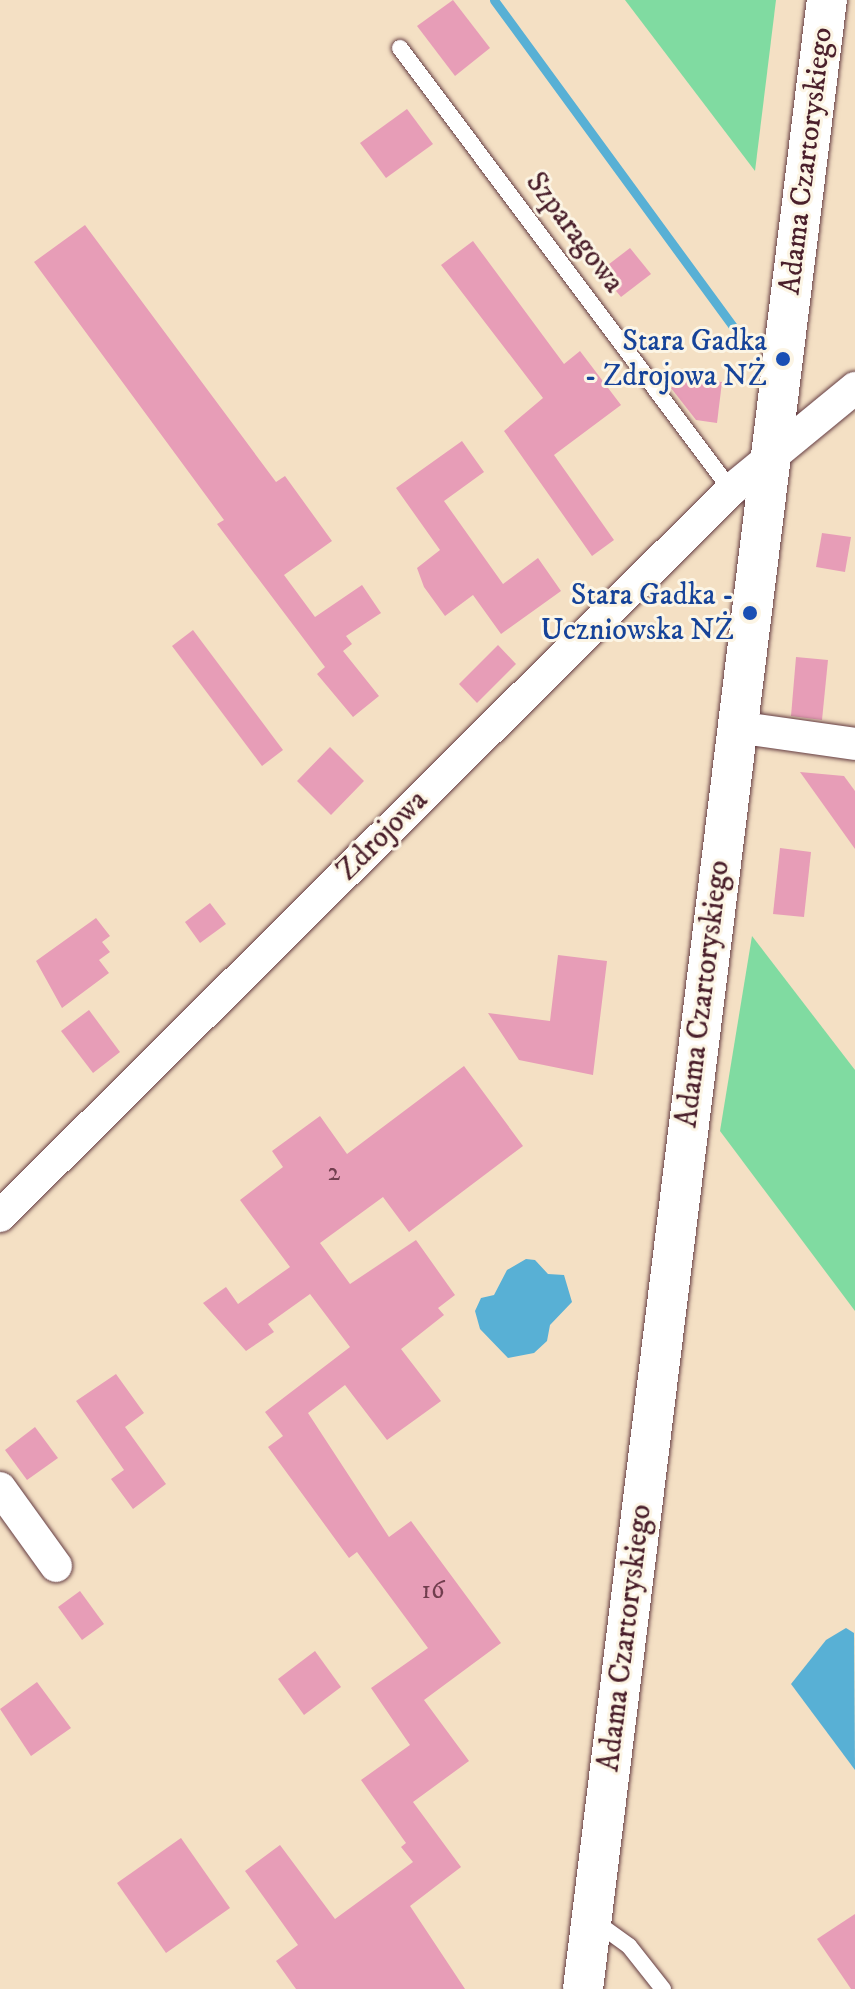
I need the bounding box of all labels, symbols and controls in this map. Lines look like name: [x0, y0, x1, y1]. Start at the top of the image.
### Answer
street label: Adama Czartoryskiego: [773, 25, 841, 297]
street label: Szparagowa: [517, 166, 631, 300]
place label: Stara Gadka - Zdrojowa NŻ: [584, 324, 767, 394]
marker: Stara Gadka - Zdrojowa NŻ: [774, 350, 792, 368]
place label: Stara Gadka - Uczniowska NŻ: [540, 578, 734, 648]
marker: Stara Gadka - Uczniowska NŻ: [741, 604, 759, 622]
street label: Zdrojowa: [330, 783, 436, 889]
street label: Adama Czartoryskiego: [670, 858, 738, 1130]
house number: 2: [328, 1157, 340, 1189]
street label: Adama Czartoryskiego: [592, 1502, 660, 1774]
house number: 16: [422, 1575, 444, 1607]

